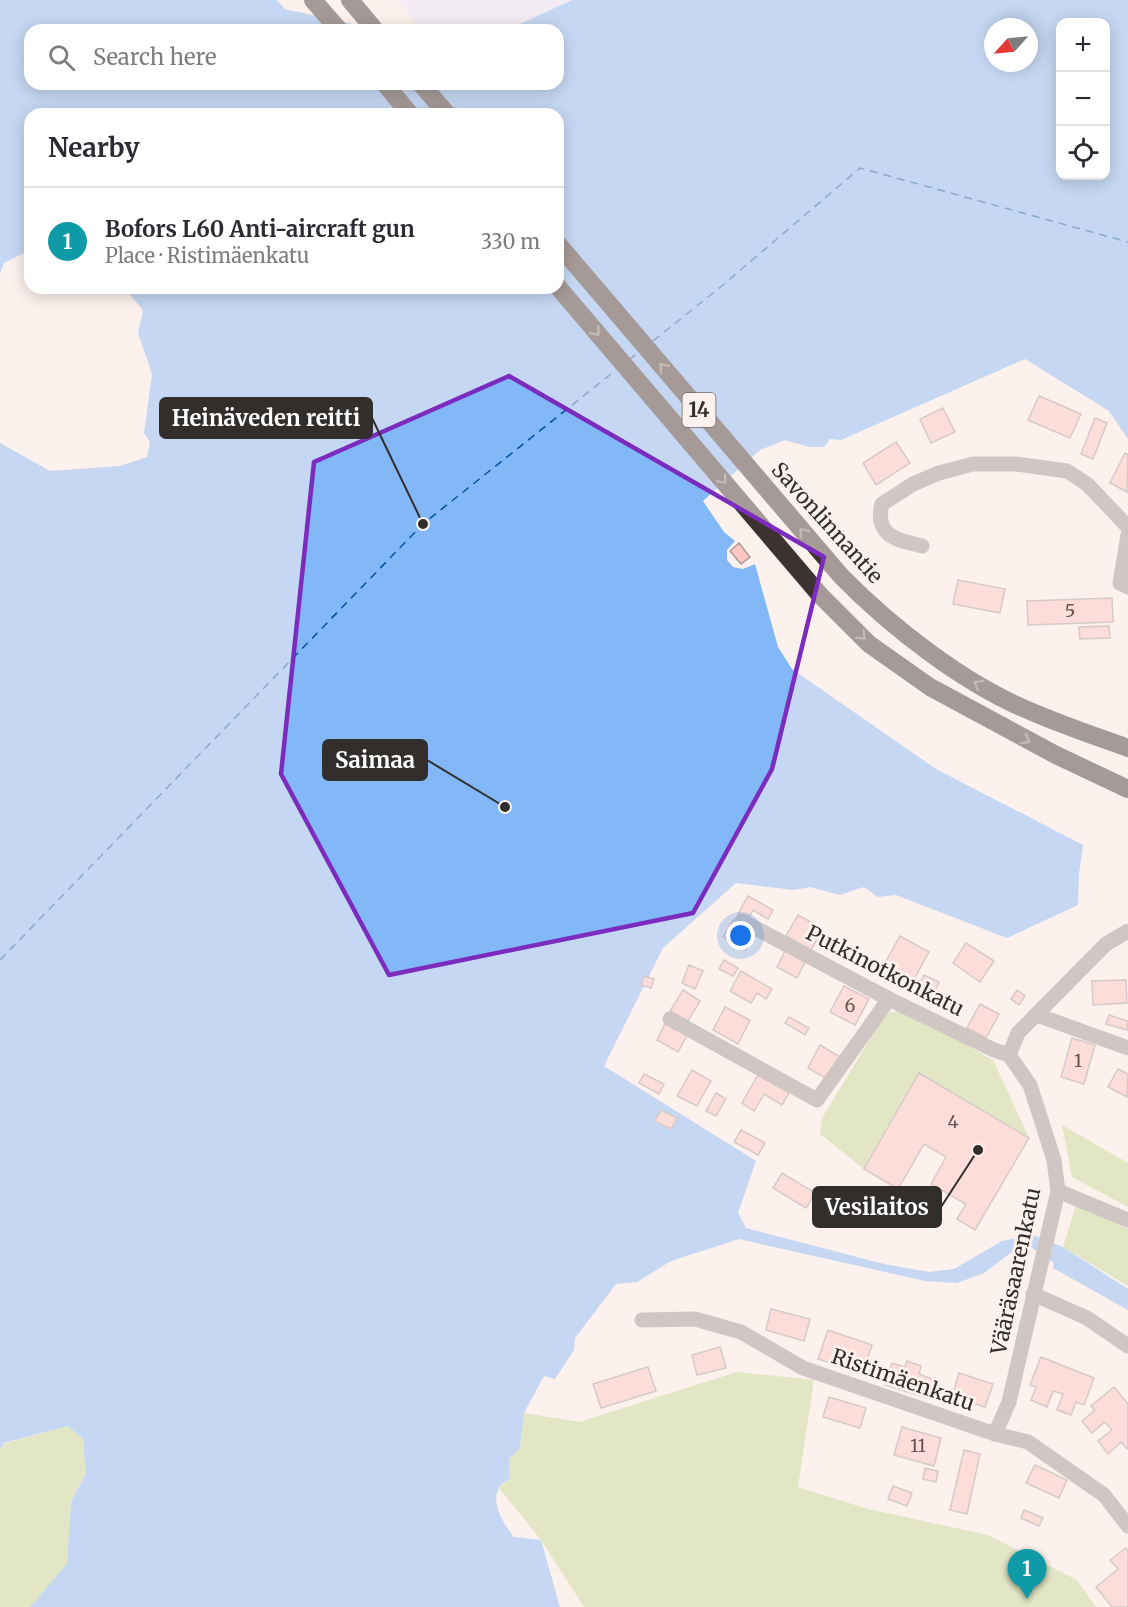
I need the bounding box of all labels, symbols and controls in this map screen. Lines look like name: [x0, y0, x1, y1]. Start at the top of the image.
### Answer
north arrow: [984, 18, 1038, 72]
map controls: [1056, 18, 1110, 180]
button: +: [1056, 18, 1110, 72]
search box: [24, 24, 564, 90]
icon: search: [45, 41, 78, 74]
text: Search here: [93, 43, 216, 71]
button: −: [1056, 72, 1110, 126]
button: locate: [1056, 126, 1110, 180]
text: Nearby: [48, 131, 140, 164]
text: Bofors L60 Anti-aircraft gun: [105, 215, 415, 243]
text: 1: [63, 229, 72, 254]
text: 330 m: [481, 229, 540, 254]
text: Place · Ristimäenkatu: [105, 243, 309, 268]
one-way arrow: [589, 325, 600, 336]
one-way arrow: [659, 363, 670, 374]
road number: 14: [682, 393, 716, 427]
callout: Heinäveden reitti: [160, 398, 372, 438]
text: Heinäveden reitti: [172, 404, 360, 432]
street label: Savonlinnantie: [766, 457, 889, 589]
one-way arrow: [715, 473, 726, 484]
one-way arrow: [799, 528, 810, 539]
house number: 5: [1065, 599, 1075, 622]
one-way arrow: [855, 629, 865, 640]
one-way arrow: [974, 679, 984, 691]
one-way arrow: [1020, 733, 1030, 744]
callout: Saimaa: [323, 740, 427, 780]
text: Saimaa: [335, 746, 415, 774]
street label: Putkinotkonkatu: [802, 919, 969, 1022]
your location: [726, 921, 755, 950]
house number: 6: [845, 994, 856, 1017]
house number: 1: [1074, 1049, 1082, 1072]
house number: 4: [947, 1110, 959, 1133]
street label: Vääräsaarenkatu: [984, 1185, 1046, 1358]
callout: Vesilaitos: [813, 1187, 941, 1227]
text: Vesilaitos: [824, 1193, 929, 1221]
street label: Ristimäenkatu: [828, 1342, 978, 1417]
house number: 11: [910, 1434, 926, 1457]
pin: 1: [1008, 1550, 1046, 1599]

